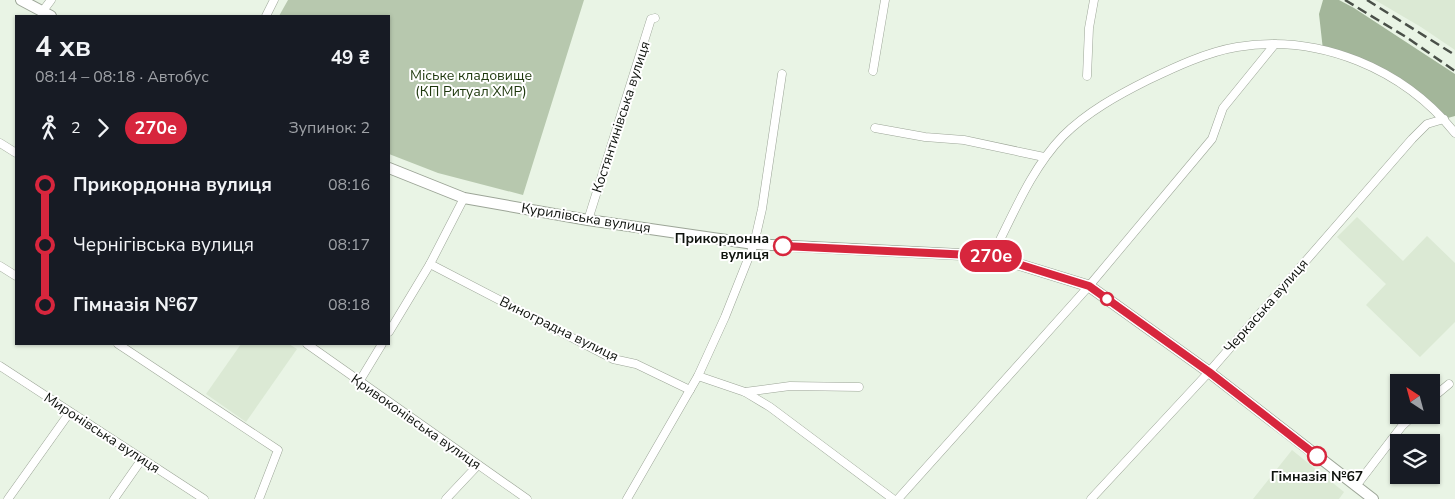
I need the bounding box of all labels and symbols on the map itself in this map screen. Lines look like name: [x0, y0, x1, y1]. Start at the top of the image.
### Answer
street label: Костянтинівська вулиця: [587, 39, 655, 195]
park label: Міське кладовище (КП Ритуал ХМР): [410, 66, 532, 101]
street label: Курилівська вулиця: [520, 198, 652, 238]
place label: Прикордонна вулиця: [675, 229, 769, 264]
marker: Прикордонна вулиця: [773, 236, 793, 256]
line badge: 270е: [956, 240, 1026, 272]
street label: Черкаська вулиця: [1220, 255, 1312, 357]
street label: Виноградна вулиця: [496, 292, 622, 366]
unlabelled marker: [1100, 292, 1114, 306]
street label: Кривоконівська вулиця: [347, 370, 485, 474]
north arrow: [1390, 374, 1440, 424]
street label: Миронівська вулиця: [40, 388, 164, 478]
marker: Гімназія №67: [1307, 446, 1327, 466]
place label: Гімназія №67: [1271, 467, 1363, 486]

